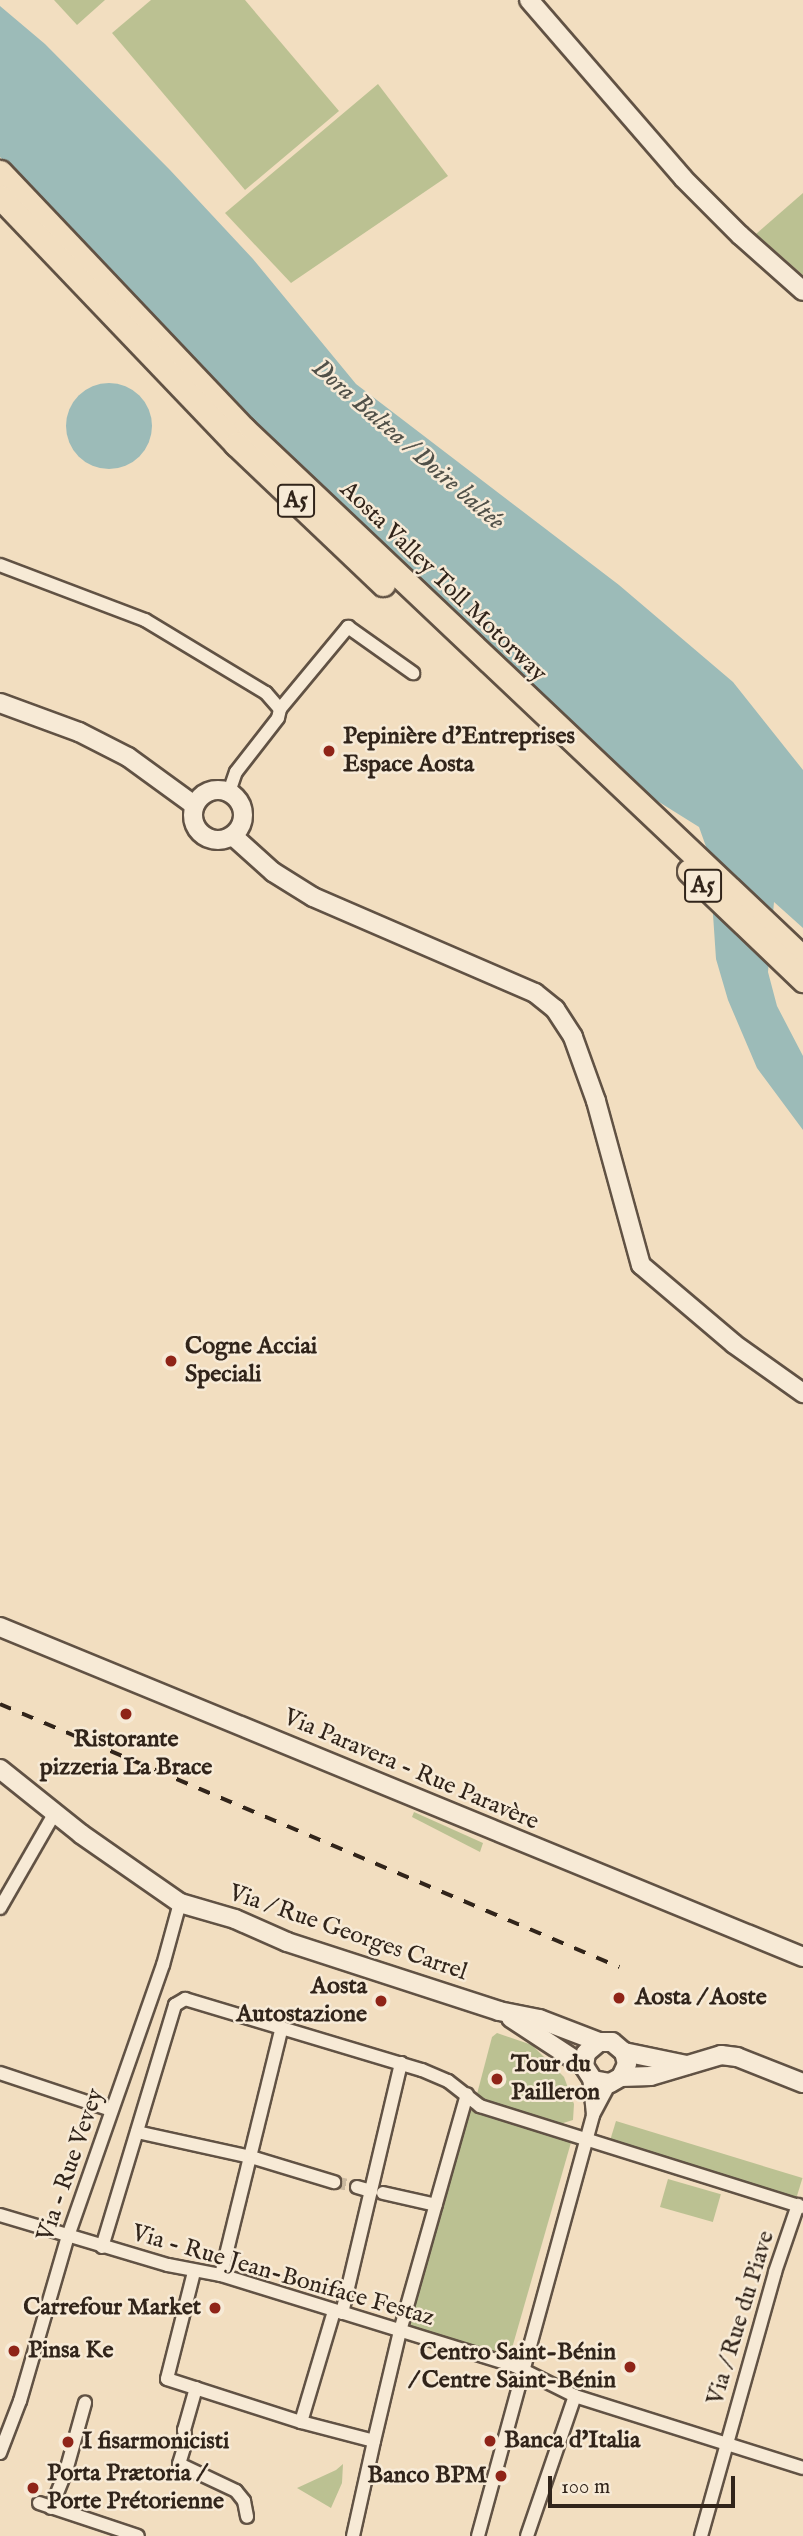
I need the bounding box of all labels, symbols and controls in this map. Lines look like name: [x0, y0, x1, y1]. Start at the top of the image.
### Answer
water label: Dora Baltea / Doire baltée: [305, 353, 511, 537]
street label: Aosta Valley Toll Motorway: [334, 476, 552, 688]
road number: A5: [277, 481, 315, 520]
place label: Pepinière d'Entreprises Espace Aosta: [343, 723, 575, 779]
marker: Pepinière d'Entreprises Espace Aosta: [321, 743, 337, 759]
road number: A5: [684, 866, 722, 906]
place label: Cogne Acciai Speciali: [185, 1333, 317, 1389]
marker: Cogne Acciai Speciali: [163, 1353, 179, 1369]
street label: Via Paravera - Rue Paravère: [279, 1703, 543, 1837]
marker: Ristorante pizzeria La Brace: [118, 1706, 134, 1722]
place label: Ristorante pizzeria La Brace: [40, 1726, 212, 1782]
street label: Via / Rue Georges Carrel: [225, 1879, 471, 1987]
place label: Aosta Autostazione: [236, 1973, 367, 2029]
place label: Aosta / Aoste: [635, 1984, 767, 2012]
marker: Aosta / Aoste: [609, 1988, 629, 2008]
marker: Aosta Autostazione: [373, 1993, 389, 2009]
place label: Tour du Pailleron: [511, 2051, 600, 2107]
marker: Tour du Pailleron: [489, 2071, 505, 2087]
street label: Via - Rue Vevey: [31, 2085, 111, 2245]
street label: Via - Rue Jean-Boniface Festaz: [128, 2219, 438, 2333]
street label: Via / Rue du Piave: [701, 2228, 781, 2408]
place label: Carrefour Market: [23, 2294, 201, 2322]
marker: Carrefour Market: [207, 2300, 223, 2316]
place label: Pinsa Ke: [28, 2337, 114, 2365]
place label: Centro Saint-Bénin / Centre Saint-Bénin: [408, 2339, 616, 2395]
marker: Pinsa Ke: [6, 2343, 22, 2359]
marker: Centro Saint-Bénin / Centre Saint-Bénin: [622, 2359, 638, 2375]
place label: Banca d'Italia: [504, 2427, 640, 2455]
place label: I fisarmonicisti: [82, 2428, 229, 2456]
marker: Banca d'Italia: [482, 2433, 498, 2449]
marker: I fisarmonicisti: [60, 2434, 76, 2450]
place label: Porta Prætoria / Porte Prétorienne: [47, 2460, 224, 2516]
place label: Banco BPM: [367, 2462, 487, 2490]
scale bar: [551, 2462, 738, 2506]
marker: Banco BPM: [493, 2468, 509, 2484]
text: 100 m: [561, 2474, 610, 2501]
marker: Porta Prætoria / Porte Prétorienne: [25, 2480, 41, 2496]

